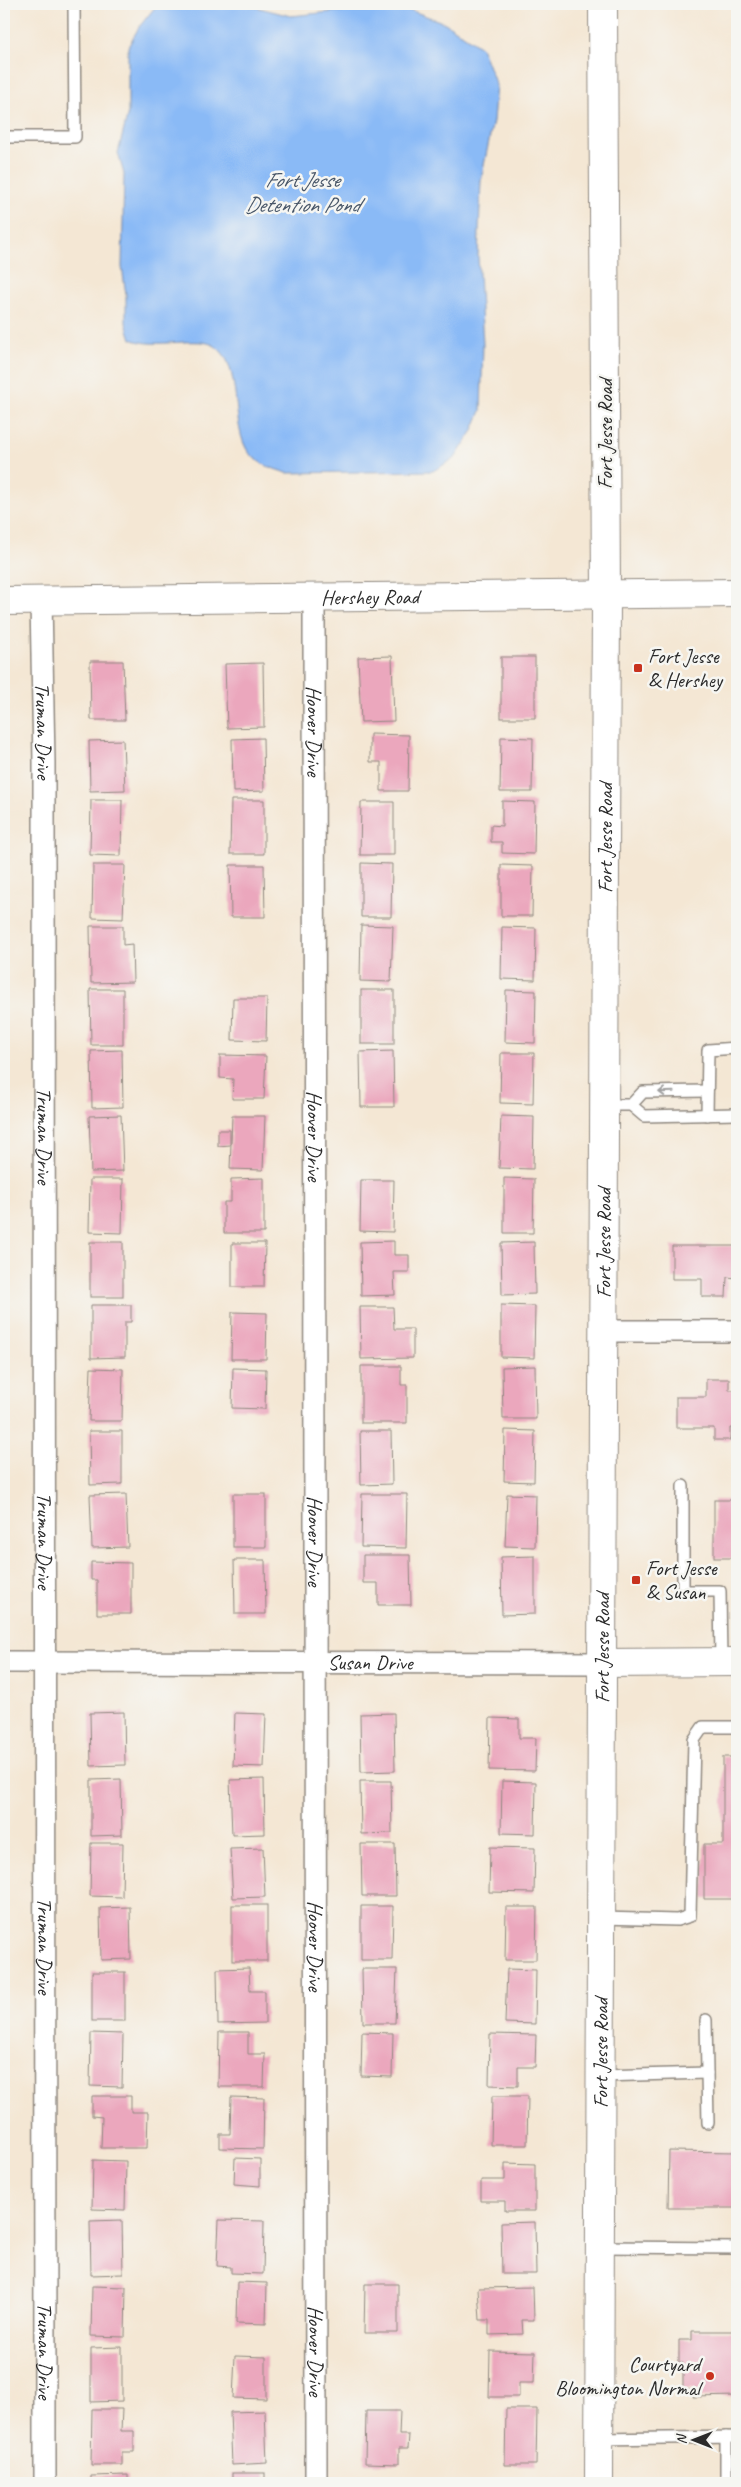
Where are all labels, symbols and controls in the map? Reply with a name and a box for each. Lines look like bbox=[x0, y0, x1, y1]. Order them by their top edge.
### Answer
water label: Fort Jesse Detention Pond bbox=[245, 166, 366, 219]
street label: Fort Jesse Road bbox=[592, 375, 618, 489]
street label: Hershey Road bbox=[321, 583, 423, 611]
place label: Fort Jesse & Hershey bbox=[648, 643, 724, 693]
marker: Fort Jesse & Hershey bbox=[632, 662, 644, 674]
street label: Truman Drive bbox=[30, 682, 57, 782]
street label: Hoover Drive bbox=[301, 686, 327, 778]
street label: Fort Jesse Road bbox=[592, 779, 618, 893]
one-way arrow bbox=[658, 1087, 674, 1097]
street label: Truman Drive bbox=[31, 1088, 57, 1187]
street label: Hoover Drive bbox=[302, 1091, 328, 1183]
street label: Fort Jesse Road bbox=[590, 1184, 617, 1298]
street label: Truman Drive bbox=[31, 1493, 57, 1592]
street label: Hoover Drive bbox=[302, 1496, 328, 1588]
place label: Fort Jesse & Susan bbox=[646, 1555, 718, 1605]
marker: Fort Jesse & Susan bbox=[630, 1574, 642, 1586]
street label: Fort Jesse Road bbox=[589, 1589, 615, 1703]
street label: Susan Drive bbox=[327, 1650, 415, 1676]
street label: Truman Drive bbox=[32, 1898, 58, 1997]
street label: Hoover Drive bbox=[302, 1901, 328, 1993]
street label: Fort Jesse Road bbox=[587, 1994, 614, 2108]
street label: Truman Drive bbox=[32, 2303, 58, 2402]
street label: Hoover Drive bbox=[303, 2306, 329, 2398]
place label: Courtyard Bloomington Normal bbox=[555, 2351, 704, 2401]
marker: Courtyard Bloomington Normal bbox=[704, 2370, 716, 2382]
north arrow bbox=[668, 2414, 718, 2464]
text: N bbox=[673, 2433, 690, 2444]

